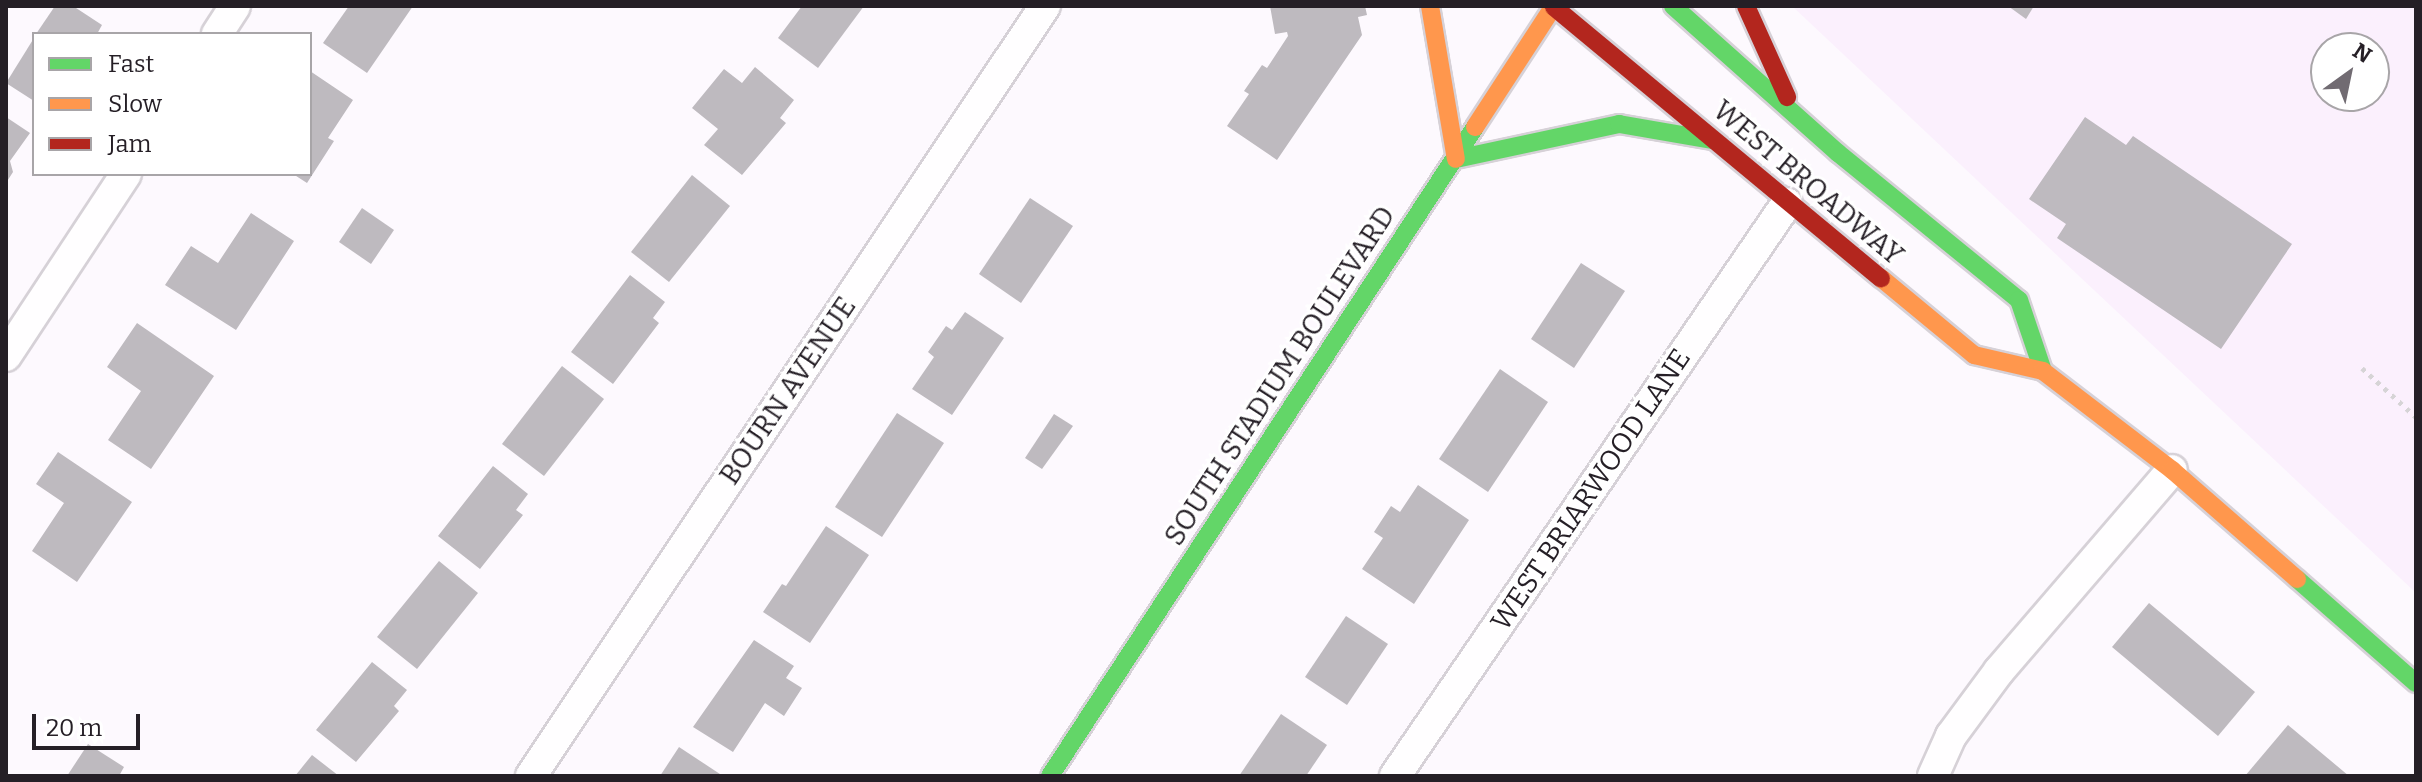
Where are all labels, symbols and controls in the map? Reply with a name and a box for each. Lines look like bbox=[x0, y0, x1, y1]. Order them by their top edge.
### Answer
legend bbox=[32, 32, 312, 176]
north arrow bbox=[2310, 32, 2390, 112]
text: N bbox=[2348, 37, 2377, 69]
text: Fast bbox=[108, 50, 154, 78]
text: Slow bbox=[108, 90, 162, 118]
street label: WEST BROADWAY bbox=[1706, 94, 1910, 272]
text: Jam bbox=[108, 130, 151, 158]
street label: SOUTH STADIUM BOULEVARD bbox=[1158, 200, 1402, 552]
street label: BOURN AVENUE bbox=[713, 291, 863, 491]
street label: WEST BRIARWOOD LANE bbox=[1484, 343, 1698, 637]
scale bar bbox=[36, 698, 144, 748]
text: 20 m bbox=[46, 714, 102, 742]

